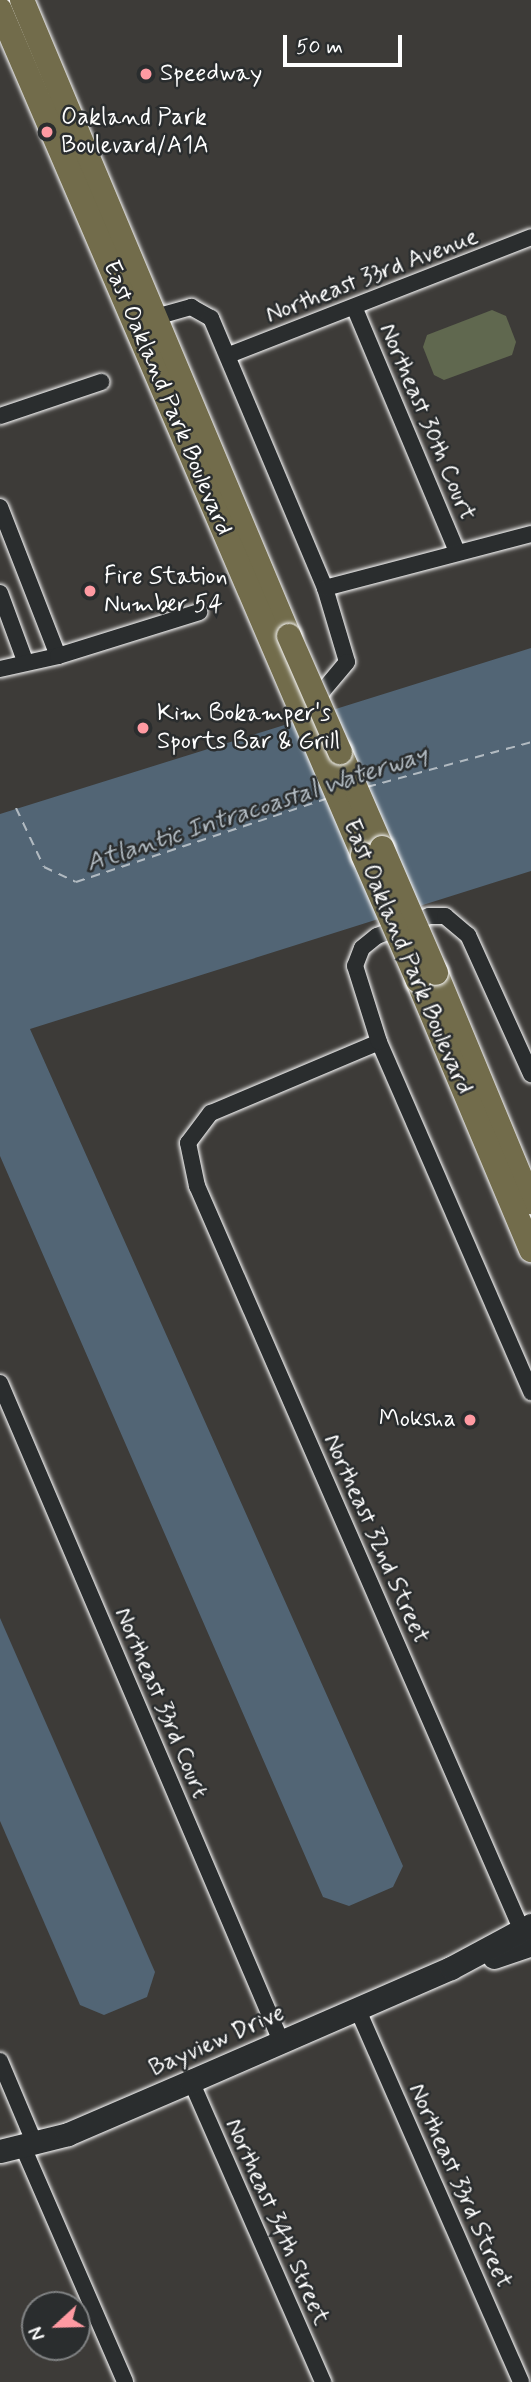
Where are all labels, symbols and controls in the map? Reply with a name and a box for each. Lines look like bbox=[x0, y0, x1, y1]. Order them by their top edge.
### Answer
scale bar bbox=[286, 21, 405, 65]
text: 50 m bbox=[296, 33, 343, 61]
place label: Speedway bbox=[160, 60, 262, 88]
marker: Speedway bbox=[138, 66, 154, 82]
place label: Oakland Park Boulevard/A1A bbox=[61, 104, 209, 160]
marker: Oakland Park Boulevard/A1A bbox=[39, 124, 55, 140]
street label: Northeast 33rd Avenue bbox=[261, 222, 483, 330]
street label: East Oakland Park Boulevard bbox=[96, 257, 238, 539]
street label: Northeast 30th Court bbox=[372, 319, 482, 525]
place label: Fire Station Number 54 bbox=[104, 563, 223, 619]
marker: Fire Station Number 54 bbox=[82, 583, 98, 599]
place label: Kim Bokamper's Sports Bar & Grill bbox=[157, 700, 339, 756]
marker: Kim Bokamper's Sports Bar & Grill bbox=[135, 720, 151, 736]
water label: Atlantic Intracoastal Waterway bbox=[81, 740, 433, 880]
street label: East Oakland Park Boulevard bbox=[336, 816, 478, 1098]
place label: Moksha bbox=[379, 1406, 456, 1434]
marker: Moksha bbox=[462, 1412, 478, 1428]
street label: Northeast 32nd Street bbox=[317, 1430, 435, 1648]
street label: Northeast 33rd Court bbox=[107, 1601, 215, 1805]
street label: Bayview Drive bbox=[146, 1999, 288, 2083]
street label: Northeast 33rd Street bbox=[402, 2080, 518, 2292]
street label: Northeast 34th Street bbox=[218, 2114, 336, 2330]
north arrow bbox=[21, 2291, 91, 2361]
text: N bbox=[24, 2323, 52, 2344]

